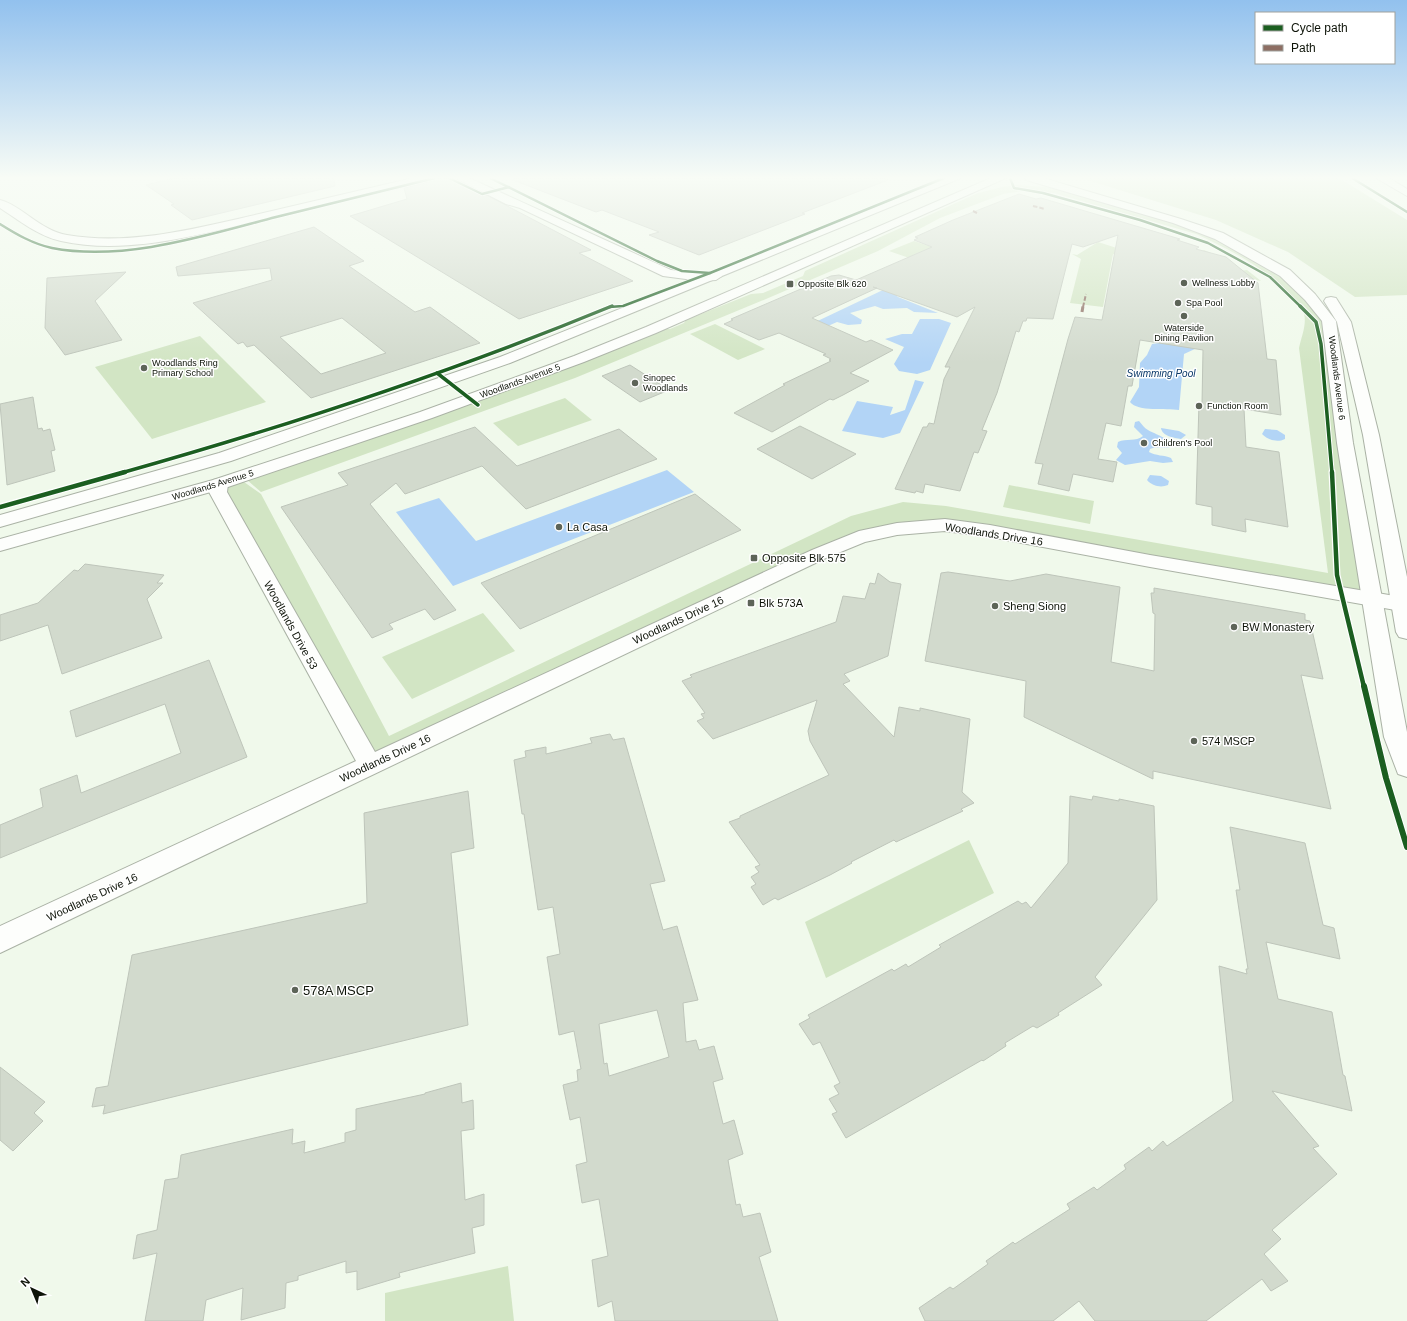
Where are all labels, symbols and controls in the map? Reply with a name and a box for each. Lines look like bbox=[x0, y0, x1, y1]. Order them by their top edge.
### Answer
legend bbox=[1255, 12, 1395, 64]
text: Cycle path bbox=[1291, 21, 1348, 35]
text: Path bbox=[1291, 41, 1316, 55]
marker: Wellness Lobby bbox=[1179, 278, 1189, 288]
place label: Wellness Lobby bbox=[1192, 278, 1256, 288]
marker: Opposite Blk 620 bbox=[785, 279, 795, 289]
place label: Opposite Blk 620 bbox=[798, 279, 867, 289]
marker: Spa Pool bbox=[1173, 298, 1183, 308]
place label: Spa Pool bbox=[1186, 298, 1223, 308]
marker: Waterside Dining Pavilion bbox=[1179, 311, 1189, 321]
place label: Waterside Dining Pavilion bbox=[1154, 323, 1214, 343]
street label: Woodlands Avenue 6 bbox=[1327, 335, 1347, 421]
place label: Woodlands Ring Primary School bbox=[152, 358, 218, 378]
street label: Woodlands Avenue 5 bbox=[478, 362, 562, 400]
marker: Woodlands Ring Primary School bbox=[139, 363, 149, 373]
water label: Swimming Pool bbox=[1127, 368, 1196, 379]
place label: Sinopec Woodlands bbox=[643, 373, 688, 393]
marker: Sinopec Woodlands bbox=[630, 378, 640, 388]
marker: Function Room bbox=[1194, 401, 1204, 411]
place label: Function Room bbox=[1207, 401, 1268, 411]
marker: Children's Pool bbox=[1139, 438, 1149, 448]
place label: Children's Pool bbox=[1152, 438, 1212, 448]
street label: Woodlands Avenue 5 bbox=[171, 468, 255, 502]
street label: Woodlands Drive 16 bbox=[944, 520, 1044, 548]
place label: La Casa bbox=[567, 521, 609, 533]
marker: La Casa bbox=[554, 522, 564, 532]
place label: Opposite Blk 575 bbox=[762, 552, 846, 564]
marker: Opposite Blk 575 bbox=[749, 553, 759, 563]
street label: Woodlands Drive 53 bbox=[262, 579, 320, 671]
street label: Woodlands Drive 16 bbox=[631, 594, 725, 646]
place label: Blk 573A bbox=[759, 597, 804, 609]
marker: Blk 573A bbox=[746, 598, 756, 608]
place label: Sheng Siong bbox=[1003, 600, 1066, 612]
marker: Sheng Siong bbox=[990, 601, 1000, 611]
place label: BW Monastery bbox=[1242, 621, 1315, 633]
marker: BW Monastery bbox=[1229, 622, 1239, 632]
street label: Woodlands Drive 16 bbox=[338, 732, 432, 784]
place label: 574 MSCP bbox=[1202, 735, 1255, 747]
marker: 574 MSCP bbox=[1189, 736, 1199, 746]
street label: Woodlands Drive 16 bbox=[45, 871, 139, 923]
place label: 578A MSCP bbox=[303, 983, 374, 998]
marker: 578A MSCP bbox=[290, 985, 300, 995]
north arrow bbox=[12, 1269, 52, 1309]
text: N bbox=[18, 1275, 32, 1289]

